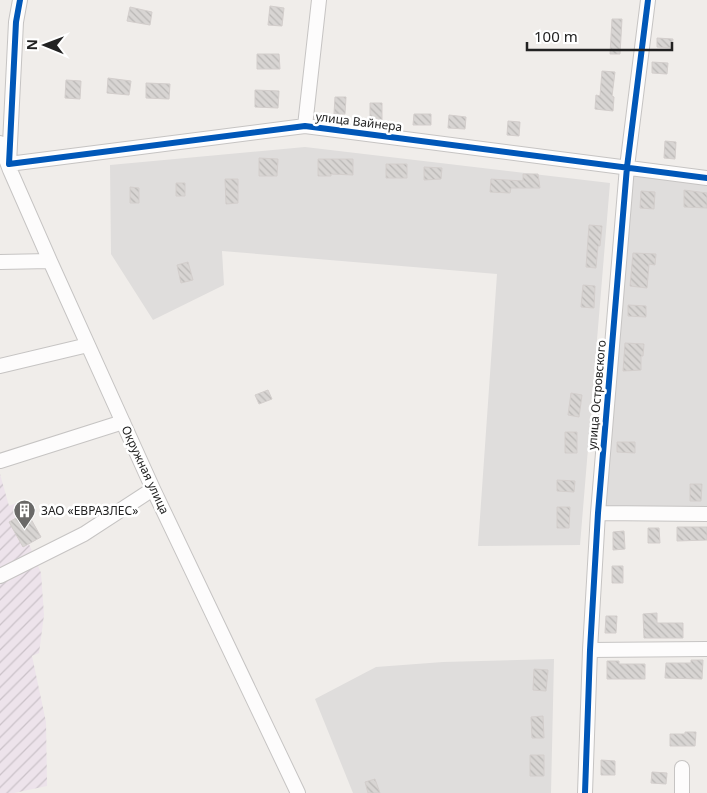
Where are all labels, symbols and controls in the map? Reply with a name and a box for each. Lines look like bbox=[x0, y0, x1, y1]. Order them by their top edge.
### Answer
north arrow bbox=[20, 20, 70, 70]
scale bar bbox=[527, 20, 672, 52]
text: 100 m bbox=[534, 26, 578, 46]
text: N bbox=[22, 39, 41, 51]
street label: улица Вайнера bbox=[315, 108, 403, 135]
street label: улица Островского bbox=[583, 339, 610, 451]
street label: Окружная улица bbox=[118, 423, 173, 517]
building icon: ЗАО «ЕВРАЗЛЕС» bbox=[13, 499, 37, 530]
place label: ЗАО «ЕВРАЗЛЕС» bbox=[41, 502, 138, 519]

